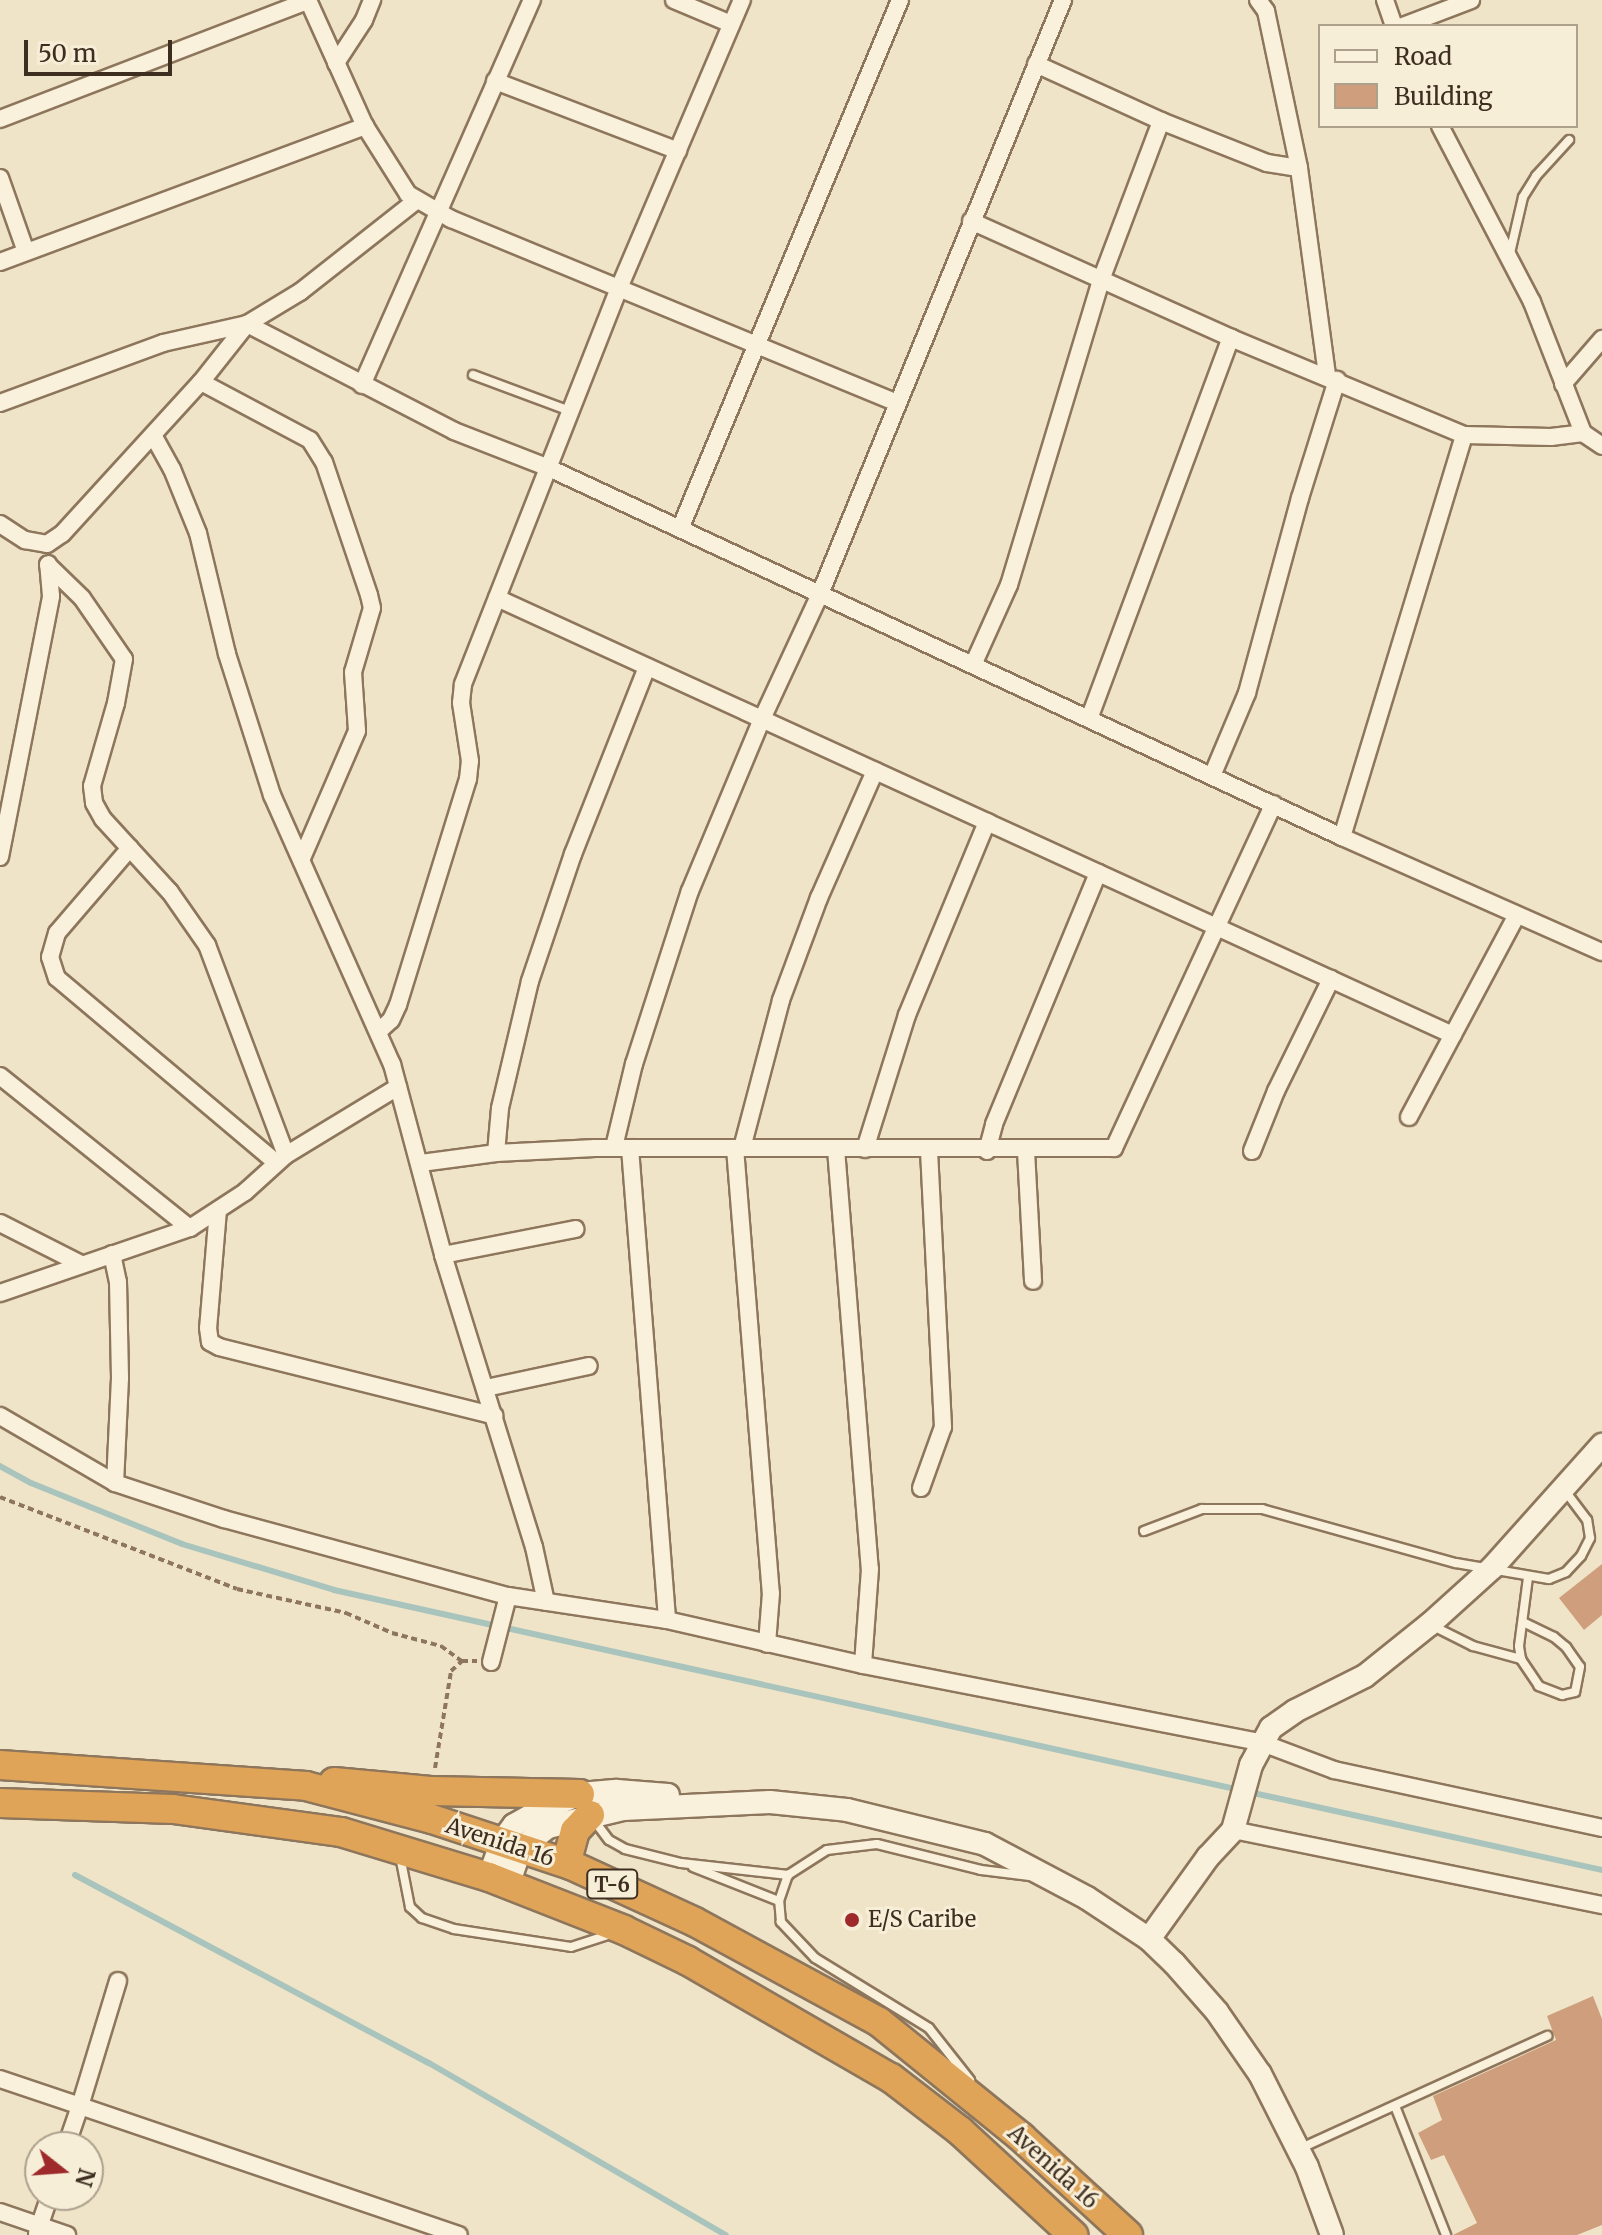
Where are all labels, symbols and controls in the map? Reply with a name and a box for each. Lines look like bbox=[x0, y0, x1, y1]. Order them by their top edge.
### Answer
scale bar bbox=[28, 24, 176, 74]
legend bbox=[1318, 24, 1578, 128]
text: 50 m bbox=[38, 38, 97, 69]
text: Road bbox=[1394, 41, 1452, 72]
text: Building bbox=[1394, 81, 1493, 112]
street label: Avenida 16 bbox=[443, 1812, 557, 1872]
road number: T-6 bbox=[586, 1868, 638, 1900]
place label: E/S Caribe bbox=[868, 1907, 976, 1933]
marker: E/S Caribe bbox=[843, 1911, 861, 1929]
street label: Avenida 16 bbox=[1002, 2120, 1104, 2214]
north arrow bbox=[24, 2131, 104, 2211]
text: N bbox=[69, 2165, 101, 2190]

